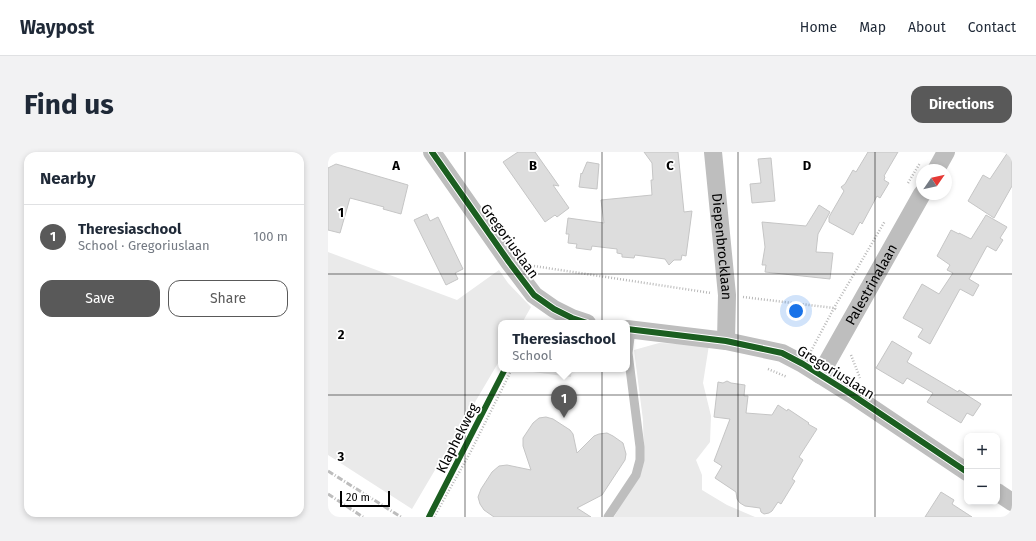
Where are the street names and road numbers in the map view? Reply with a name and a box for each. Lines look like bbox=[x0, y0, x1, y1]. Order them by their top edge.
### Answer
street label: Diepenbrocklaan bbox=[708, 192, 735, 300]
street label: Gregoriuslaan bbox=[477, 201, 542, 282]
street label: Palestrinalaan bbox=[842, 241, 901, 328]
street label: Gregoriuslaan bbox=[794, 342, 878, 403]
street label: Klaphekweg bbox=[433, 400, 483, 476]

